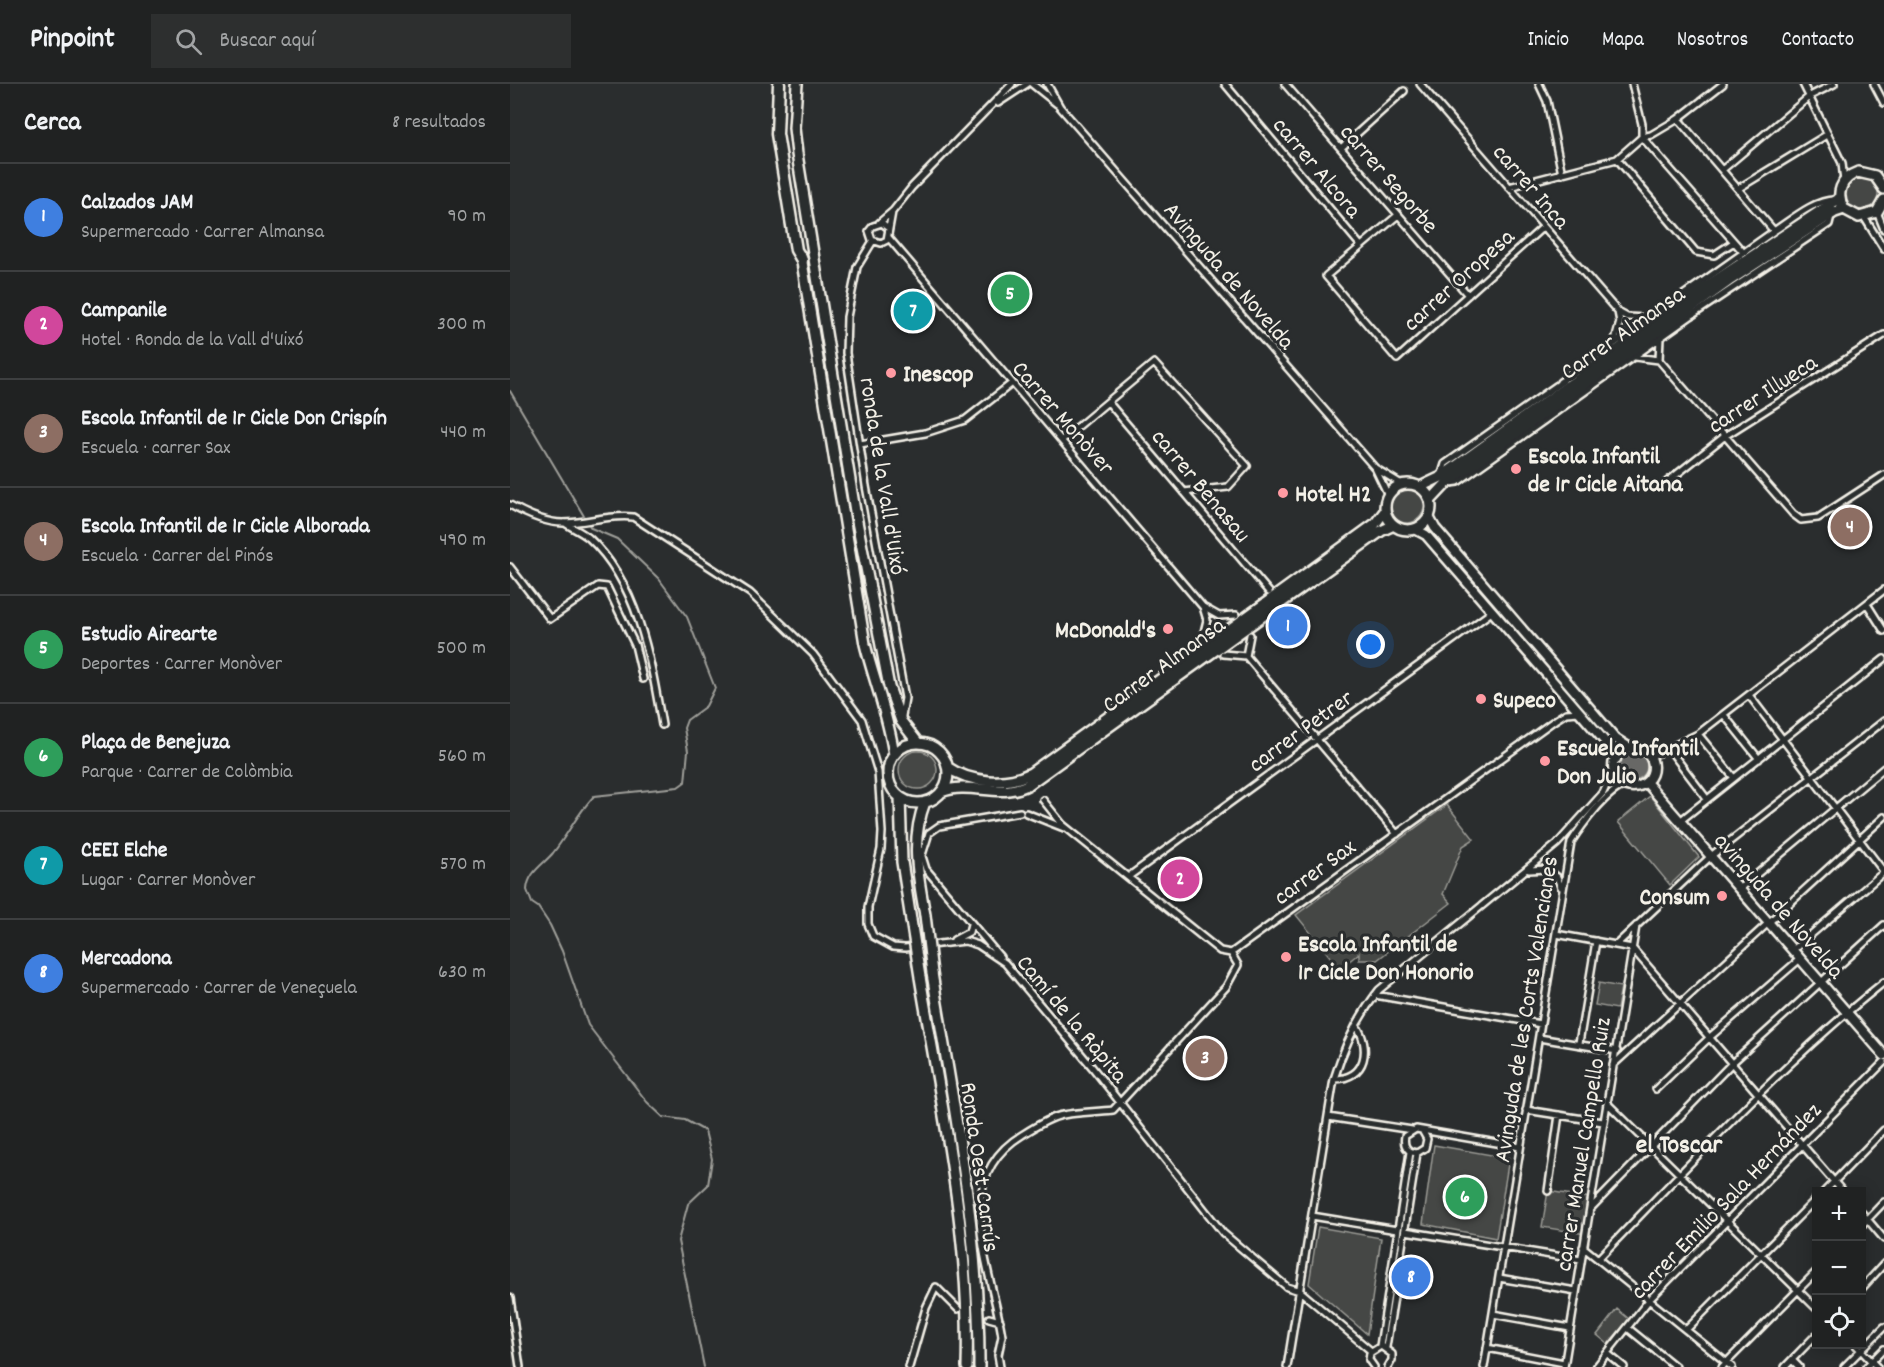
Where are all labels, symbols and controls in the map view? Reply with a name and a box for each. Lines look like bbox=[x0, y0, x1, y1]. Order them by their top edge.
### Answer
search box bbox=[151, 14, 571, 68]
text: Pinpoint bbox=[30, 21, 115, 61]
icon: search bbox=[172, 25, 205, 58]
text: Buscar aquí bbox=[220, 26, 315, 57]
text: Inicio bbox=[1527, 26, 1569, 56]
text: Mapa bbox=[1602, 26, 1644, 56]
text: Nosotros bbox=[1677, 26, 1748, 56]
text: Contacto bbox=[1781, 26, 1854, 56]
text: Cerca bbox=[24, 105, 81, 142]
text: 8 resultados bbox=[392, 109, 486, 137]
street label: carrer Alcora bbox=[1263, 111, 1369, 228]
street label: carrer Segorbe bbox=[1330, 118, 1445, 242]
street label: carrer Inca bbox=[1483, 138, 1577, 239]
text: Calzados JAM bbox=[81, 188, 193, 219]
street label: Avinguda de Novelda bbox=[1154, 196, 1302, 359]
text: 1 bbox=[41, 203, 46, 231]
text: 90 m bbox=[448, 203, 486, 231]
text: Supermercado · Carrer Almansa bbox=[81, 219, 324, 247]
street label: carrer Oropesa bbox=[1397, 221, 1524, 341]
pin: 5 bbox=[990, 272, 1030, 316]
street label: Carrer Almansa bbox=[1555, 279, 1693, 390]
pin: 7 bbox=[894, 288, 932, 334]
text: Campanile bbox=[81, 296, 167, 327]
text: 2 bbox=[39, 311, 48, 339]
text: 300 m bbox=[437, 311, 486, 339]
text: Hotel · Ronda de la Vall d'Uixó bbox=[81, 327, 304, 355]
street label: carrer Illueca bbox=[1702, 347, 1826, 444]
street label: Carrer Monòver bbox=[1002, 354, 1121, 484]
place label: Inescop bbox=[903, 359, 974, 393]
marker: Inescop bbox=[884, 366, 898, 380]
street label: ronda de la Vall d'Uixó bbox=[849, 375, 913, 578]
text: Escola Infantil de 1r Cicle Don Crispín bbox=[81, 404, 387, 435]
text: 3 bbox=[39, 419, 48, 447]
text: 440 m bbox=[440, 419, 486, 447]
street label: carrer Benasau bbox=[1142, 423, 1258, 551]
text: Escuela · carrer Sax bbox=[81, 435, 231, 463]
place label: Escola Infantil de 1r Cicle Aitana bbox=[1528, 441, 1683, 503]
marker: Escola Infantil de 1r Cicle Aitana bbox=[1509, 462, 1523, 476]
place label: Hotel H2 bbox=[1295, 479, 1371, 513]
marker: Hotel H2 bbox=[1276, 486, 1290, 500]
pin: 4 bbox=[1830, 504, 1870, 550]
text: Escola Infantil de 1r Cicle Alborada bbox=[81, 512, 370, 543]
text: 4 bbox=[39, 527, 48, 555]
text: 490 m bbox=[439, 527, 486, 555]
text: Escuela · Carrer del Pinós bbox=[81, 543, 274, 571]
pin: 1 bbox=[1268, 604, 1308, 648]
street label: Carrer Almansa bbox=[1096, 610, 1234, 723]
place label: McDonald's bbox=[1055, 615, 1156, 649]
text: Estudio Airearte bbox=[81, 620, 217, 651]
marker: McDonald's bbox=[1161, 622, 1175, 636]
your location bbox=[1356, 630, 1385, 659]
text: 5 bbox=[39, 635, 48, 663]
text: 500 m bbox=[437, 635, 486, 663]
text: Deportes · Carrer Monòver bbox=[81, 651, 282, 679]
street label: carrer Petrer bbox=[1242, 683, 1361, 782]
place label: Supeco bbox=[1493, 685, 1556, 719]
marker: Supeco bbox=[1474, 692, 1488, 706]
text: Plaça de Benejuza bbox=[81, 728, 230, 759]
place label: Escuela Infantil Don Julio bbox=[1557, 733, 1700, 795]
text: 6 bbox=[39, 743, 48, 771]
text: 560 m bbox=[438, 743, 486, 771]
marker: Escuela Infantil Don Julio bbox=[1538, 754, 1552, 768]
text: Parque · Carrer de Colòmbia bbox=[81, 759, 292, 787]
street label: avinguda de Novelda bbox=[1704, 826, 1851, 988]
street label: carrer Sax bbox=[1268, 832, 1364, 915]
text: CEEI Elche bbox=[81, 836, 168, 867]
text: 7 bbox=[40, 851, 47, 879]
text: 570 m bbox=[440, 851, 486, 879]
street label: Avinguda de les Corts Valencianes bbox=[1487, 854, 1569, 1165]
pin: 2 bbox=[1160, 856, 1200, 902]
text: Lugar · Carrer Monòver bbox=[81, 867, 255, 895]
place label: Consum bbox=[1639, 882, 1710, 916]
marker: Consum bbox=[1715, 889, 1729, 903]
place label: Escola Infantil de 1r Cicle Don Honorio bbox=[1298, 929, 1474, 991]
text: Mercadona bbox=[81, 944, 172, 975]
street label: Camí de la Ràpita bbox=[1007, 948, 1135, 1092]
marker: Escola Infantil de 1r Cicle Don Honorio bbox=[1279, 950, 1293, 964]
text: 8 bbox=[39, 959, 48, 987]
text: 630 m bbox=[438, 959, 486, 987]
text: Supermercado · Carrer de Veneçuela bbox=[81, 975, 357, 1003]
street label: carrer Manuel Campello Ruiz bbox=[1548, 1015, 1622, 1274]
pin: 3 bbox=[1186, 1036, 1224, 1080]
street label: Ronda Oest Carrús bbox=[949, 1080, 1007, 1255]
street label: carrer Emilio Sala Hernández bbox=[1624, 1096, 1831, 1308]
district label: el Toscar bbox=[1636, 1128, 1723, 1165]
pin: 6 bbox=[1446, 1174, 1484, 1220]
map controls bbox=[1812, 1187, 1866, 1349]
button: + bbox=[1812, 1187, 1866, 1241]
button: − bbox=[1812, 1241, 1866, 1295]
pin: 8 bbox=[1392, 1254, 1430, 1300]
button: locate bbox=[1812, 1295, 1866, 1349]

